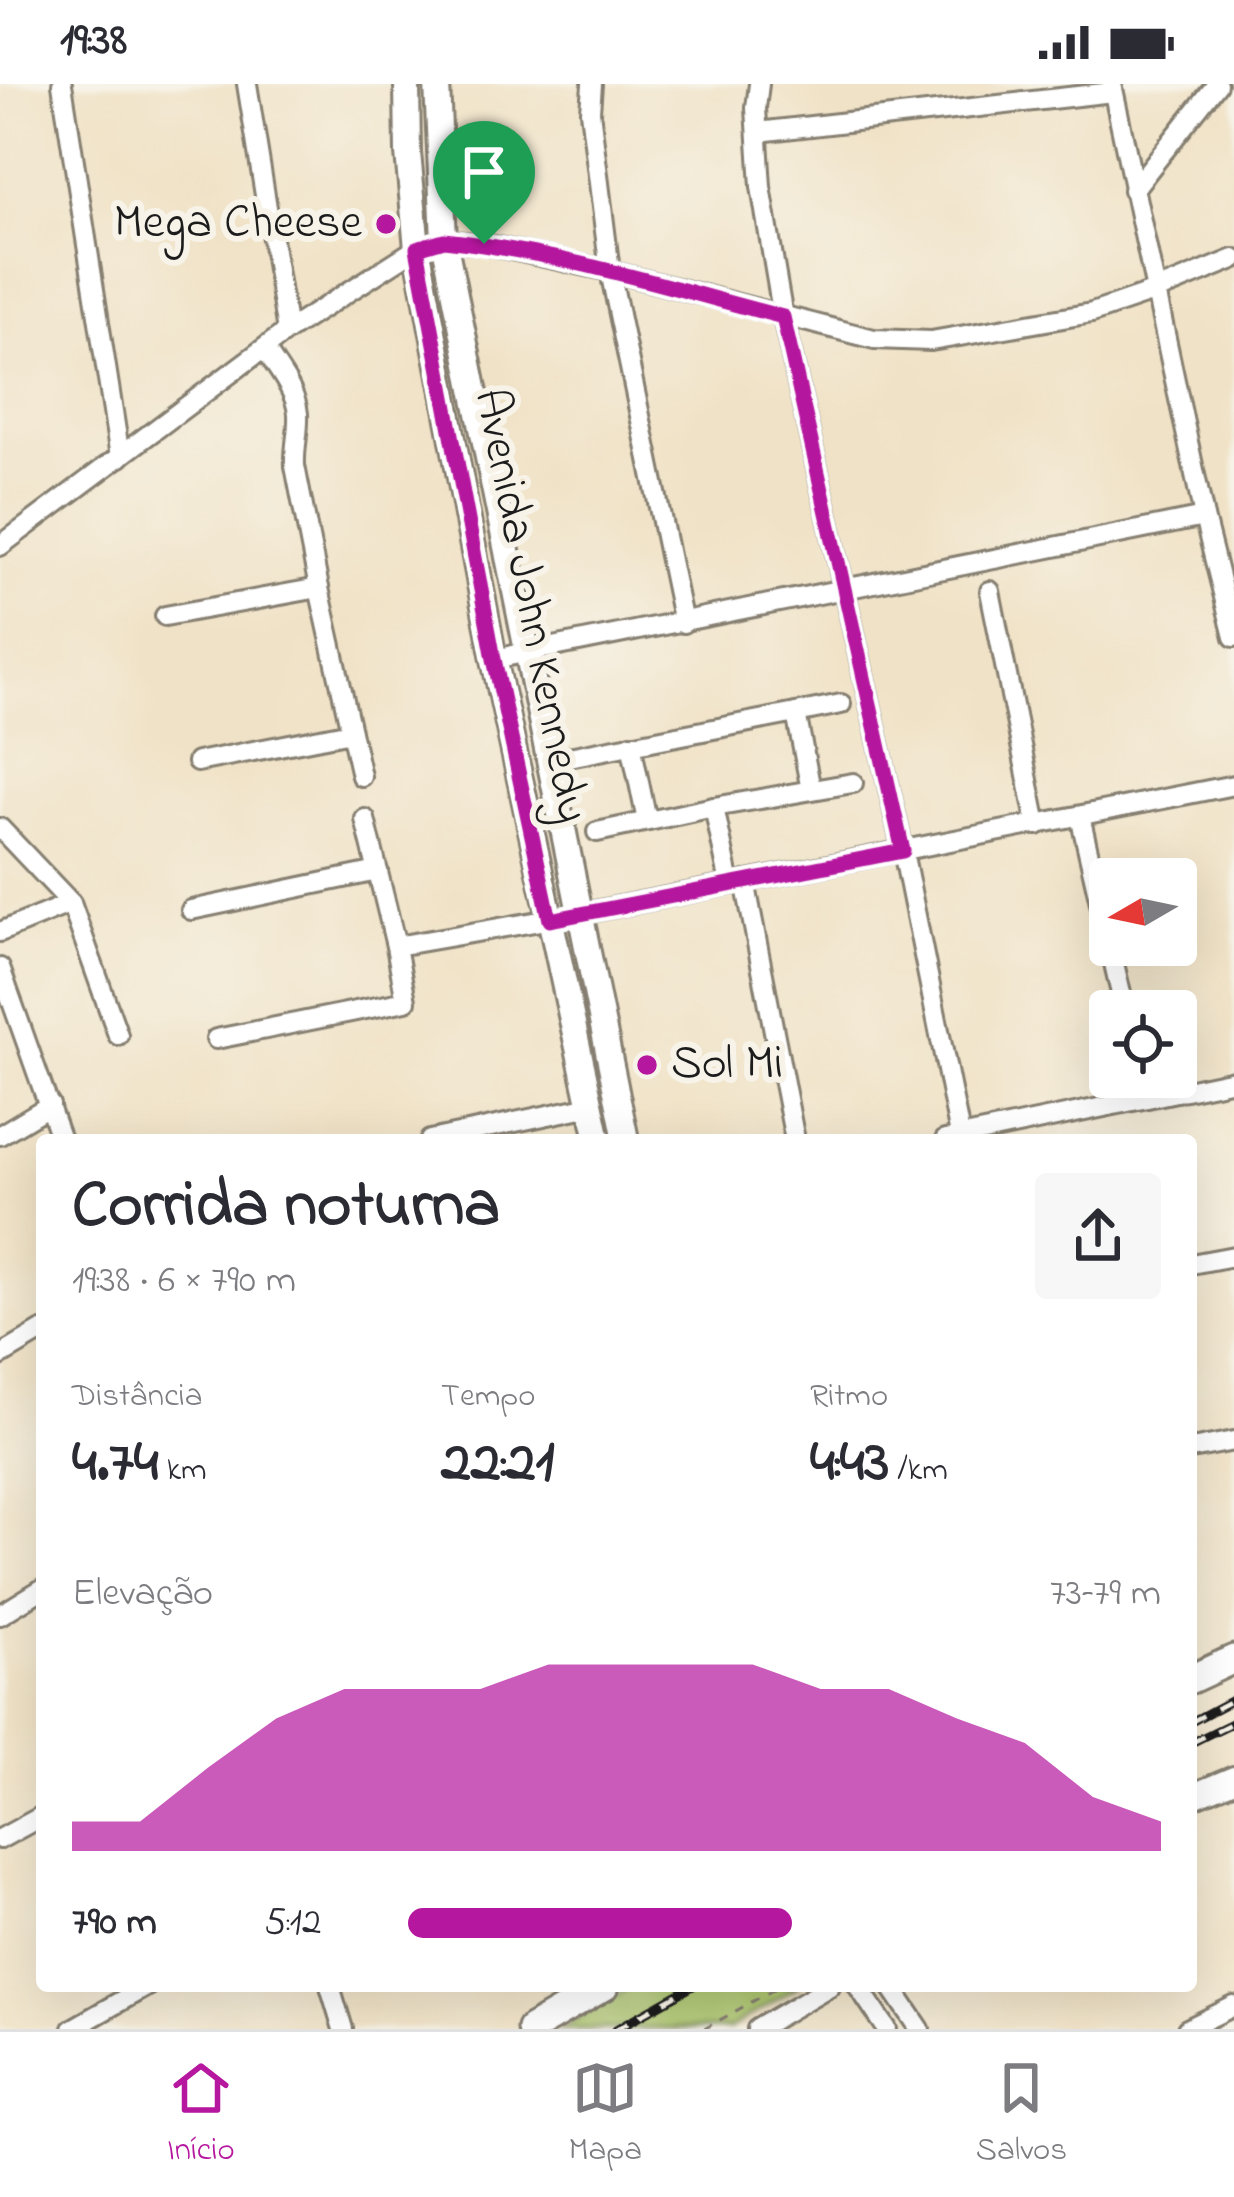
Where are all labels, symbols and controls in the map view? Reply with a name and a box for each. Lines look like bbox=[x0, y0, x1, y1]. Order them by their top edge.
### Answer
text: 19:38 bbox=[60, 9, 127, 75]
pin bbox=[433, 121, 535, 244]
icon: arrive bbox=[451, 139, 517, 205]
place label: Mega Cheese bbox=[114, 189, 362, 260]
marker: Mega Cheese bbox=[373, 211, 399, 237]
street label: Avenida John Kennedy bbox=[454, 383, 606, 829]
north arrow bbox=[1089, 858, 1197, 966]
map controls bbox=[1089, 858, 1197, 1098]
button: locate bbox=[1089, 990, 1197, 1098]
place label: Sol Mi bbox=[671, 1030, 783, 1100]
marker: Sol Mi bbox=[634, 1052, 660, 1078]
text: Corrida noturna bbox=[72, 1160, 500, 1256]
button: share bbox=[1035, 1173, 1161, 1299]
text: 19:38 · 6 × 790 m bbox=[72, 1253, 296, 1310]
text: Distância bbox=[72, 1373, 203, 1421]
text: Tempo bbox=[441, 1373, 535, 1421]
text: Ritmo bbox=[810, 1373, 888, 1421]
text: 4.74 bbox=[72, 1421, 158, 1508]
text: 22:21 bbox=[441, 1421, 555, 1508]
text: 4:43 bbox=[810, 1421, 889, 1508]
text: km bbox=[158, 1447, 207, 1495]
text: /km bbox=[889, 1447, 948, 1495]
text: Elevação bbox=[72, 1566, 213, 1623]
text: 73–79 m bbox=[1050, 1566, 1161, 1623]
text: 790 m bbox=[72, 1895, 157, 1952]
text: 5:12 bbox=[264, 1895, 321, 1952]
tab: Início bbox=[167, 2055, 235, 2175]
tab: Mapa bbox=[568, 2055, 642, 2175]
tab: Salvos bbox=[976, 2055, 1067, 2175]

